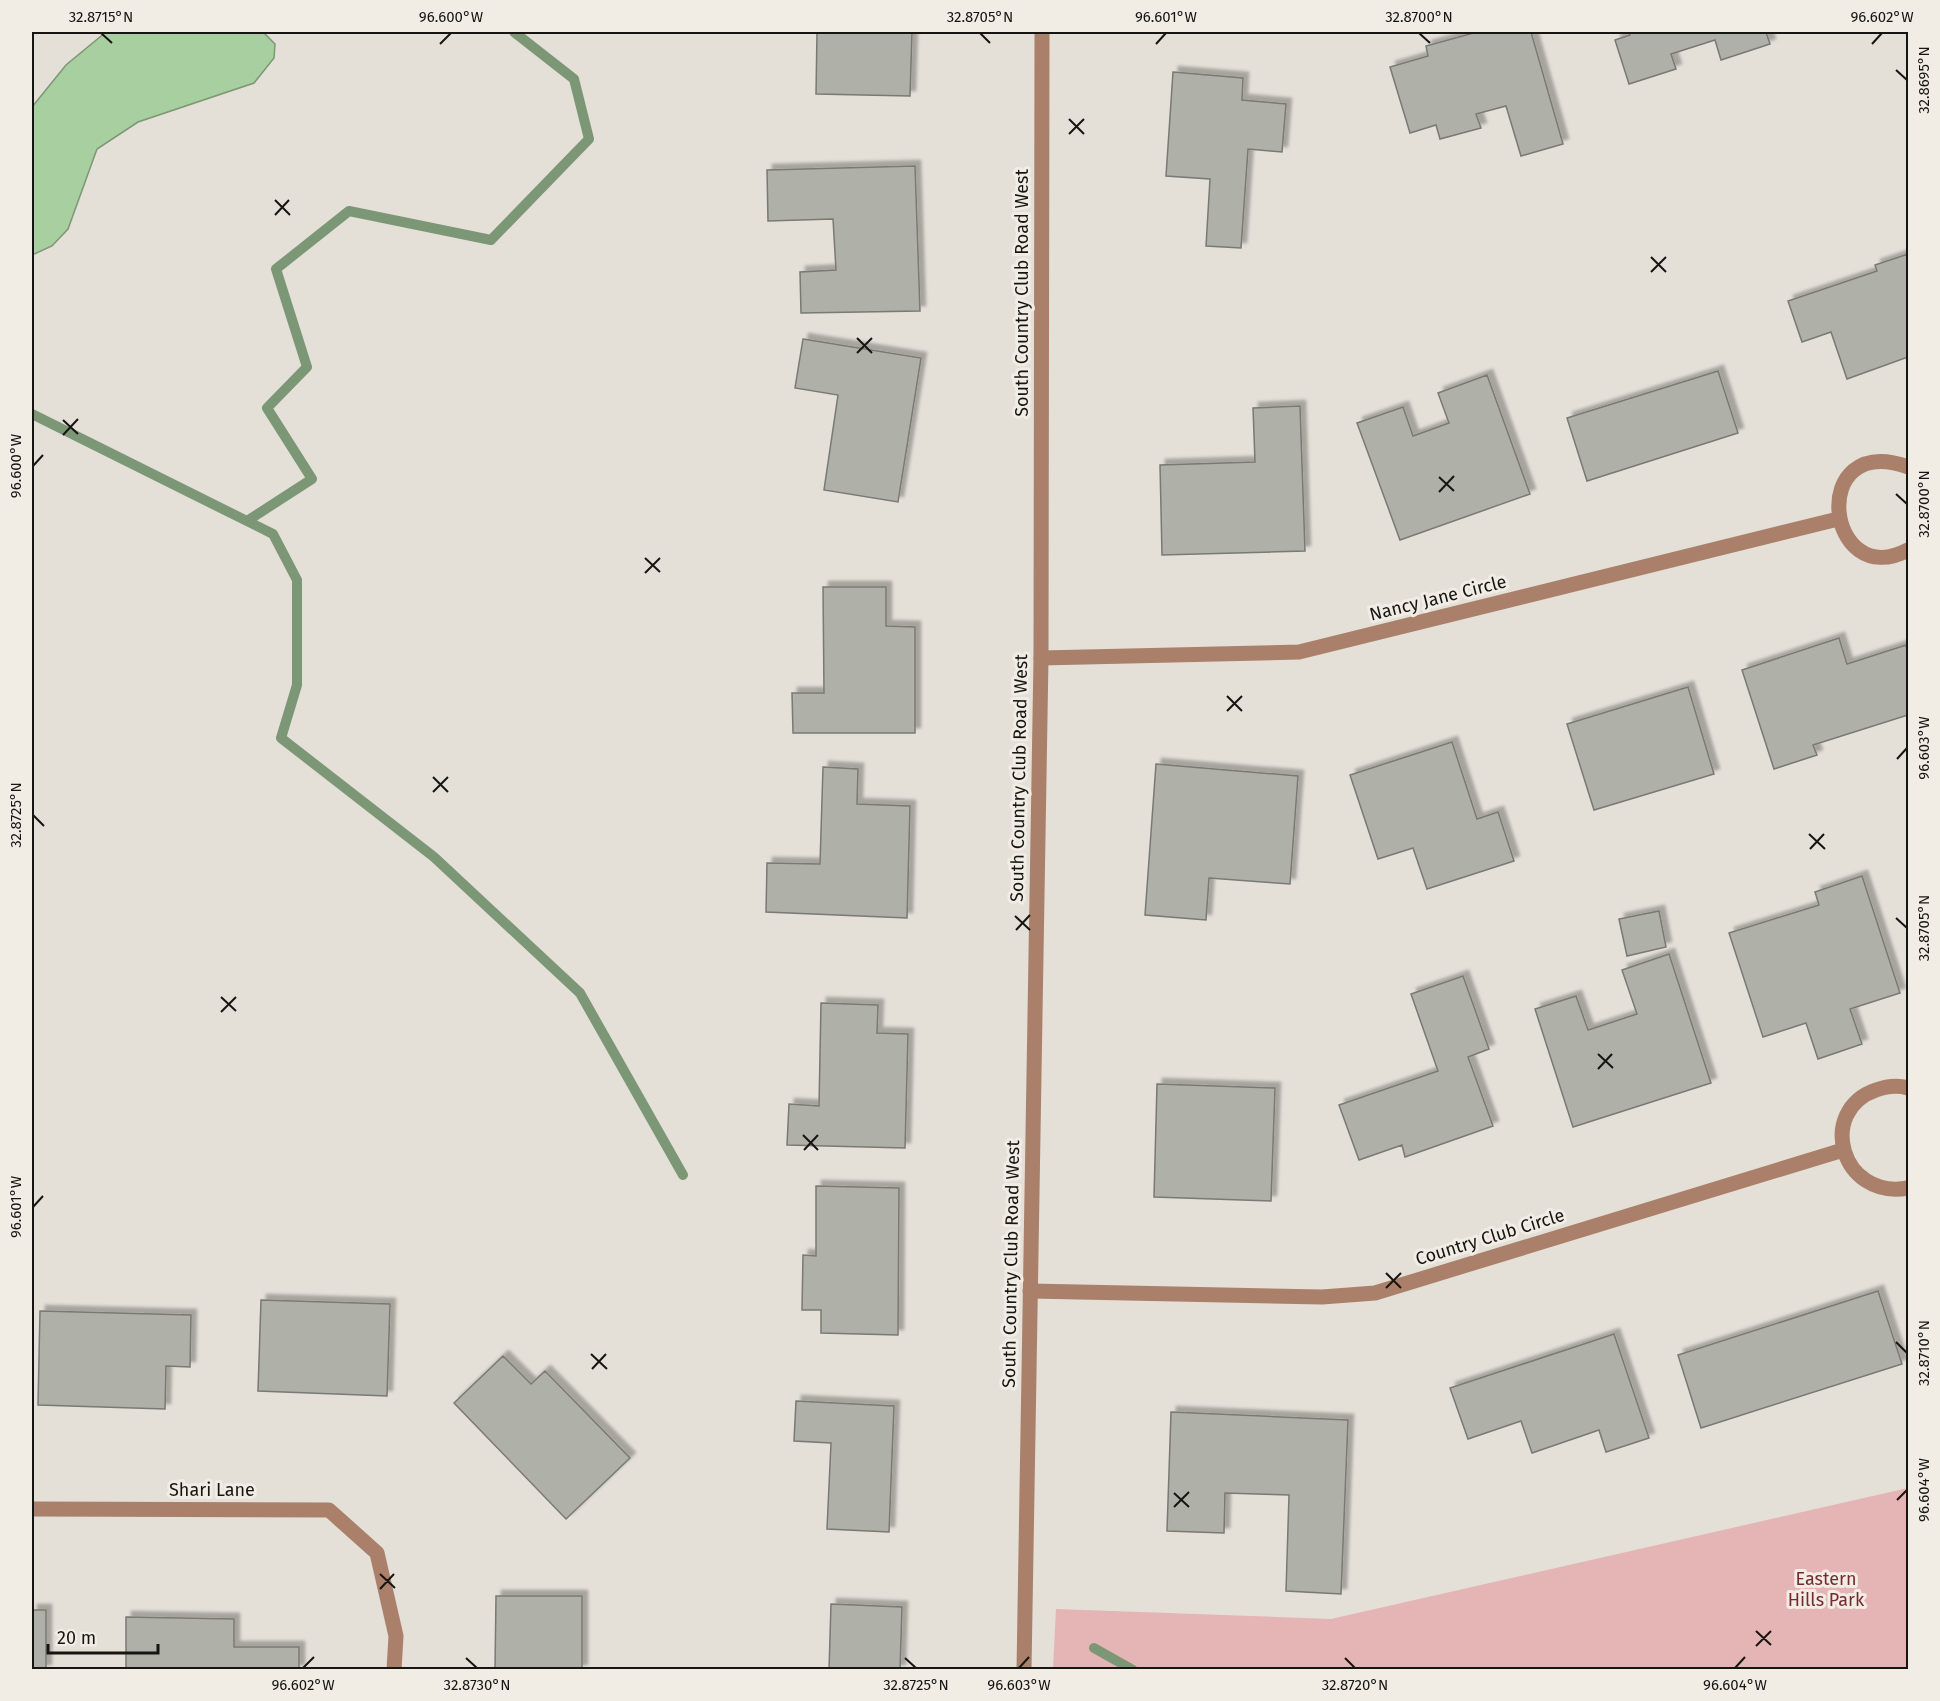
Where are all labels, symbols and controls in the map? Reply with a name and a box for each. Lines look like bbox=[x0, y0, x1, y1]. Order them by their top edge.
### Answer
text: 32.8715°N bbox=[69, 8, 133, 26]
text: 96.600°W bbox=[419, 8, 484, 26]
text: 32.8705°N bbox=[947, 8, 1013, 26]
text: 96.601°W bbox=[1135, 8, 1198, 26]
text: 32.8700°N bbox=[1385, 8, 1453, 26]
text: 96.602°W bbox=[1850, 8, 1914, 26]
text: 32.8695°N bbox=[1915, 46, 1933, 114]
street label: South Country Club Road West bbox=[1011, 169, 1033, 417]
text: 96.600°W bbox=[7, 433, 25, 498]
text: 32.8700°N bbox=[1915, 470, 1933, 538]
street label: Nancy Jane Circle bbox=[1367, 570, 1509, 626]
street label: South Country Club Road West bbox=[1006, 653, 1032, 902]
text: 96.603°W bbox=[1915, 716, 1933, 780]
text: 32.8725°N bbox=[7, 782, 25, 848]
text: 32.8705°N bbox=[1915, 895, 1933, 961]
street label: South Country Club Road West bbox=[998, 1139, 1024, 1388]
text: 96.601°W bbox=[7, 1175, 25, 1238]
street label: Country Club Circle bbox=[1413, 1204, 1567, 1270]
text: 32.8710°N bbox=[1915, 1320, 1933, 1386]
text: 96.604°W bbox=[1915, 1457, 1933, 1522]
street label: Shari Lane bbox=[169, 1479, 255, 1501]
park label: Eastern Hills Park bbox=[1788, 1568, 1865, 1611]
scale bar bbox=[48, 1617, 158, 1655]
text: 20 m bbox=[57, 1627, 96, 1649]
text: 96.602°W bbox=[271, 1676, 335, 1694]
text: 32.8730°N bbox=[444, 1676, 510, 1694]
text: 32.8725°N bbox=[883, 1676, 949, 1694]
text: 96.603°W bbox=[987, 1676, 1051, 1694]
text: 32.8720°N bbox=[1322, 1676, 1388, 1694]
text: 96.604°W bbox=[1703, 1676, 1768, 1694]

